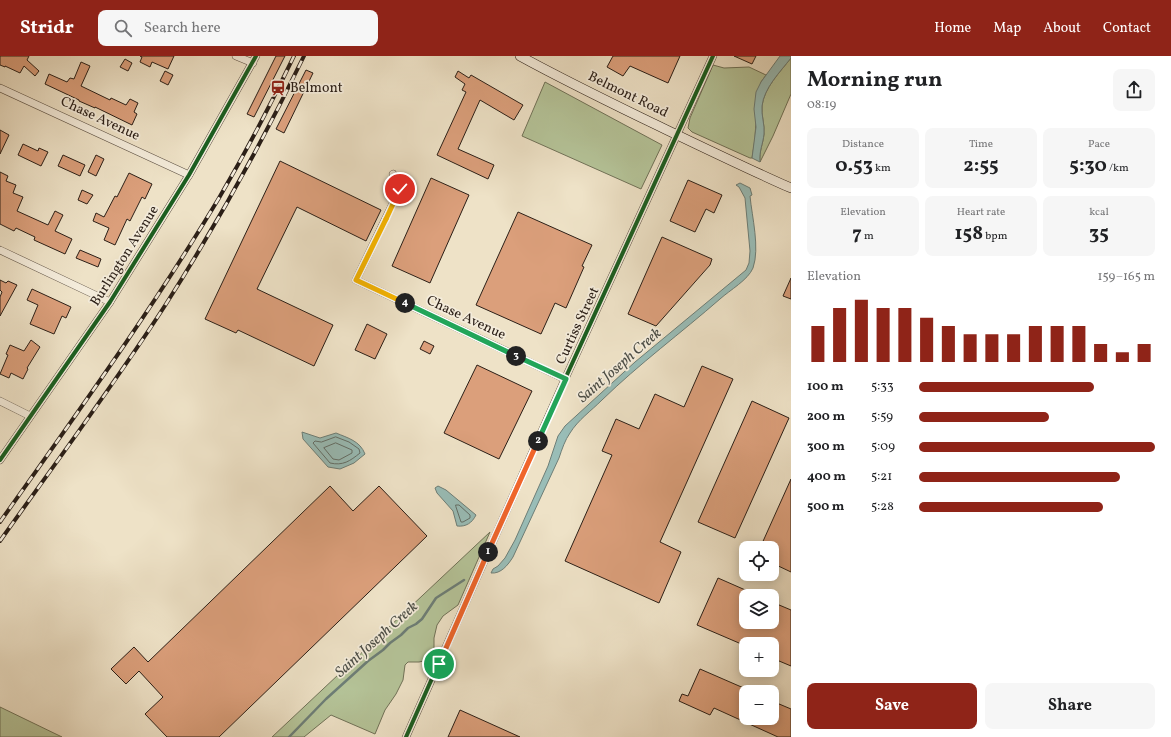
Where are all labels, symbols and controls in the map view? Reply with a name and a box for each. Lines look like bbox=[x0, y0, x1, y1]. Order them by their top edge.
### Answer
search box bbox=[98, 10, 378, 46]
text: Stridr bbox=[20, 15, 74, 41]
icon: search bbox=[112, 17, 134, 39]
text: Search here bbox=[144, 18, 221, 39]
text: Home bbox=[934, 19, 971, 38]
text: Map bbox=[993, 19, 1021, 38]
text: About bbox=[1043, 19, 1081, 38]
text: Contact bbox=[1103, 19, 1151, 38]
text: Morning run bbox=[807, 65, 942, 96]
street label: Belmont Road bbox=[585, 67, 671, 123]
button: share bbox=[1113, 69, 1155, 111]
station icon: Belmont bbox=[269, 79, 287, 97]
place label: Belmont bbox=[290, 79, 343, 98]
street label: Chase Avenue bbox=[57, 92, 143, 146]
text: 08:19 bbox=[807, 96, 836, 114]
text: Distance bbox=[842, 137, 884, 152]
text: Time bbox=[969, 137, 993, 152]
text: Pace bbox=[1088, 137, 1110, 152]
text: 0.53 bbox=[835, 152, 873, 180]
text: 2:55 bbox=[963, 152, 999, 180]
text: 5:30 bbox=[1069, 152, 1107, 180]
text: km bbox=[873, 161, 891, 176]
text: /km bbox=[1107, 161, 1129, 176]
pin bbox=[383, 172, 417, 206]
icon: check bbox=[389, 178, 411, 200]
street label: Burlington Avenue bbox=[86, 202, 164, 310]
text: Elevation bbox=[840, 205, 886, 220]
text: Heart rate bbox=[957, 205, 1005, 220]
text: kcal bbox=[1089, 205, 1109, 220]
text: 7 bbox=[852, 220, 862, 248]
text: 158 bbox=[955, 220, 983, 248]
text: 35 bbox=[1089, 220, 1109, 248]
text: m bbox=[862, 229, 874, 244]
text: bpm bbox=[983, 229, 1007, 244]
text: Elevation bbox=[807, 268, 861, 286]
text: 159–165 m bbox=[1097, 268, 1155, 286]
street label: Curtiss Street bbox=[552, 284, 604, 368]
street label: Chase Avenue bbox=[423, 291, 509, 345]
pin: 4 bbox=[395, 293, 415, 313]
text: 4 bbox=[402, 295, 408, 310]
water label: Saint Joseph Creek bbox=[573, 324, 667, 408]
pin: 3 bbox=[506, 346, 526, 366]
text: 3 bbox=[513, 348, 519, 363]
text: 100 m bbox=[807, 378, 844, 396]
text: 5:33 bbox=[871, 378, 894, 396]
text: 200 m bbox=[807, 408, 845, 426]
text: 5:59 bbox=[871, 408, 893, 426]
pin: 2 bbox=[528, 431, 548, 451]
text: 2 bbox=[535, 433, 541, 448]
text: 300 m bbox=[807, 438, 845, 456]
text: 5:09 bbox=[871, 438, 895, 456]
text: 400 m bbox=[807, 468, 846, 486]
text: 5:21 bbox=[871, 468, 892, 486]
text: 500 m bbox=[807, 498, 844, 516]
text: 5:28 bbox=[871, 498, 894, 516]
map controls bbox=[739, 541, 779, 725]
button: locate bbox=[739, 541, 779, 581]
pin: 1 bbox=[478, 542, 498, 562]
text: 1 bbox=[486, 544, 490, 559]
button: layers bbox=[739, 589, 779, 629]
water label: Saint Joseph Creek bbox=[331, 597, 423, 683]
button: + bbox=[739, 637, 779, 677]
pin bbox=[422, 647, 456, 681]
icon: arrive bbox=[428, 653, 450, 675]
button: Save bbox=[807, 683, 977, 729]
button: Share bbox=[985, 683, 1155, 729]
button: − bbox=[739, 685, 779, 725]

